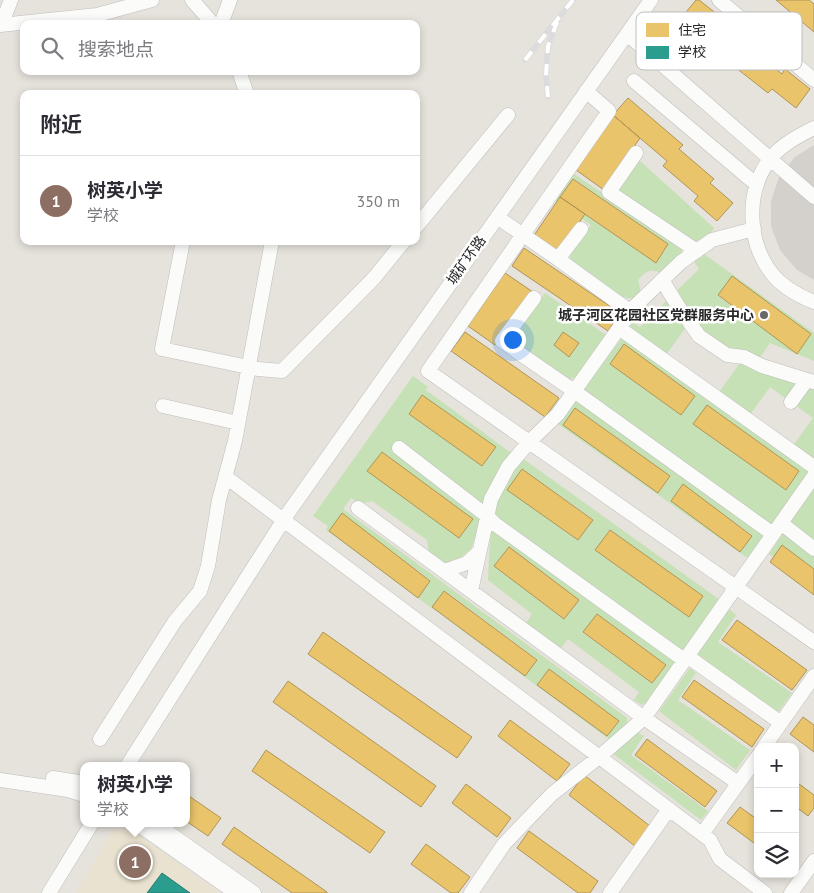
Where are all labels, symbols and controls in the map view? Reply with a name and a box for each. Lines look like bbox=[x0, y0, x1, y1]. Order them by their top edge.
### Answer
legend bbox=[636, 12, 802, 70]
search box bbox=[20, 20, 420, 75]
text: 住宅 bbox=[678, 21, 706, 39]
icon: search bbox=[38, 34, 66, 62]
text: 搜索地点 bbox=[78, 37, 154, 61]
text: 学校 bbox=[678, 43, 706, 61]
text: 附近 bbox=[40, 111, 82, 138]
text: 树英小学 bbox=[87, 178, 163, 202]
text: 1 bbox=[51, 191, 61, 211]
text: 350 m bbox=[357, 191, 400, 211]
text: 学校 bbox=[87, 205, 119, 225]
street label: 城矿环路 bbox=[443, 232, 489, 288]
place label: 城子河区花园社区党群服务中心 bbox=[558, 306, 754, 324]
marker: 城子河区花园社区党群服务中心 bbox=[758, 309, 770, 321]
your location bbox=[500, 327, 526, 353]
map controls bbox=[754, 743, 799, 878]
button: + bbox=[754, 743, 799, 788]
popup bbox=[80, 762, 190, 827]
text: 树英小学 bbox=[97, 772, 173, 796]
button: − bbox=[754, 788, 799, 833]
text: 学校 bbox=[97, 799, 129, 819]
button: layers bbox=[754, 833, 799, 878]
pin: 1 bbox=[119, 843, 151, 881]

